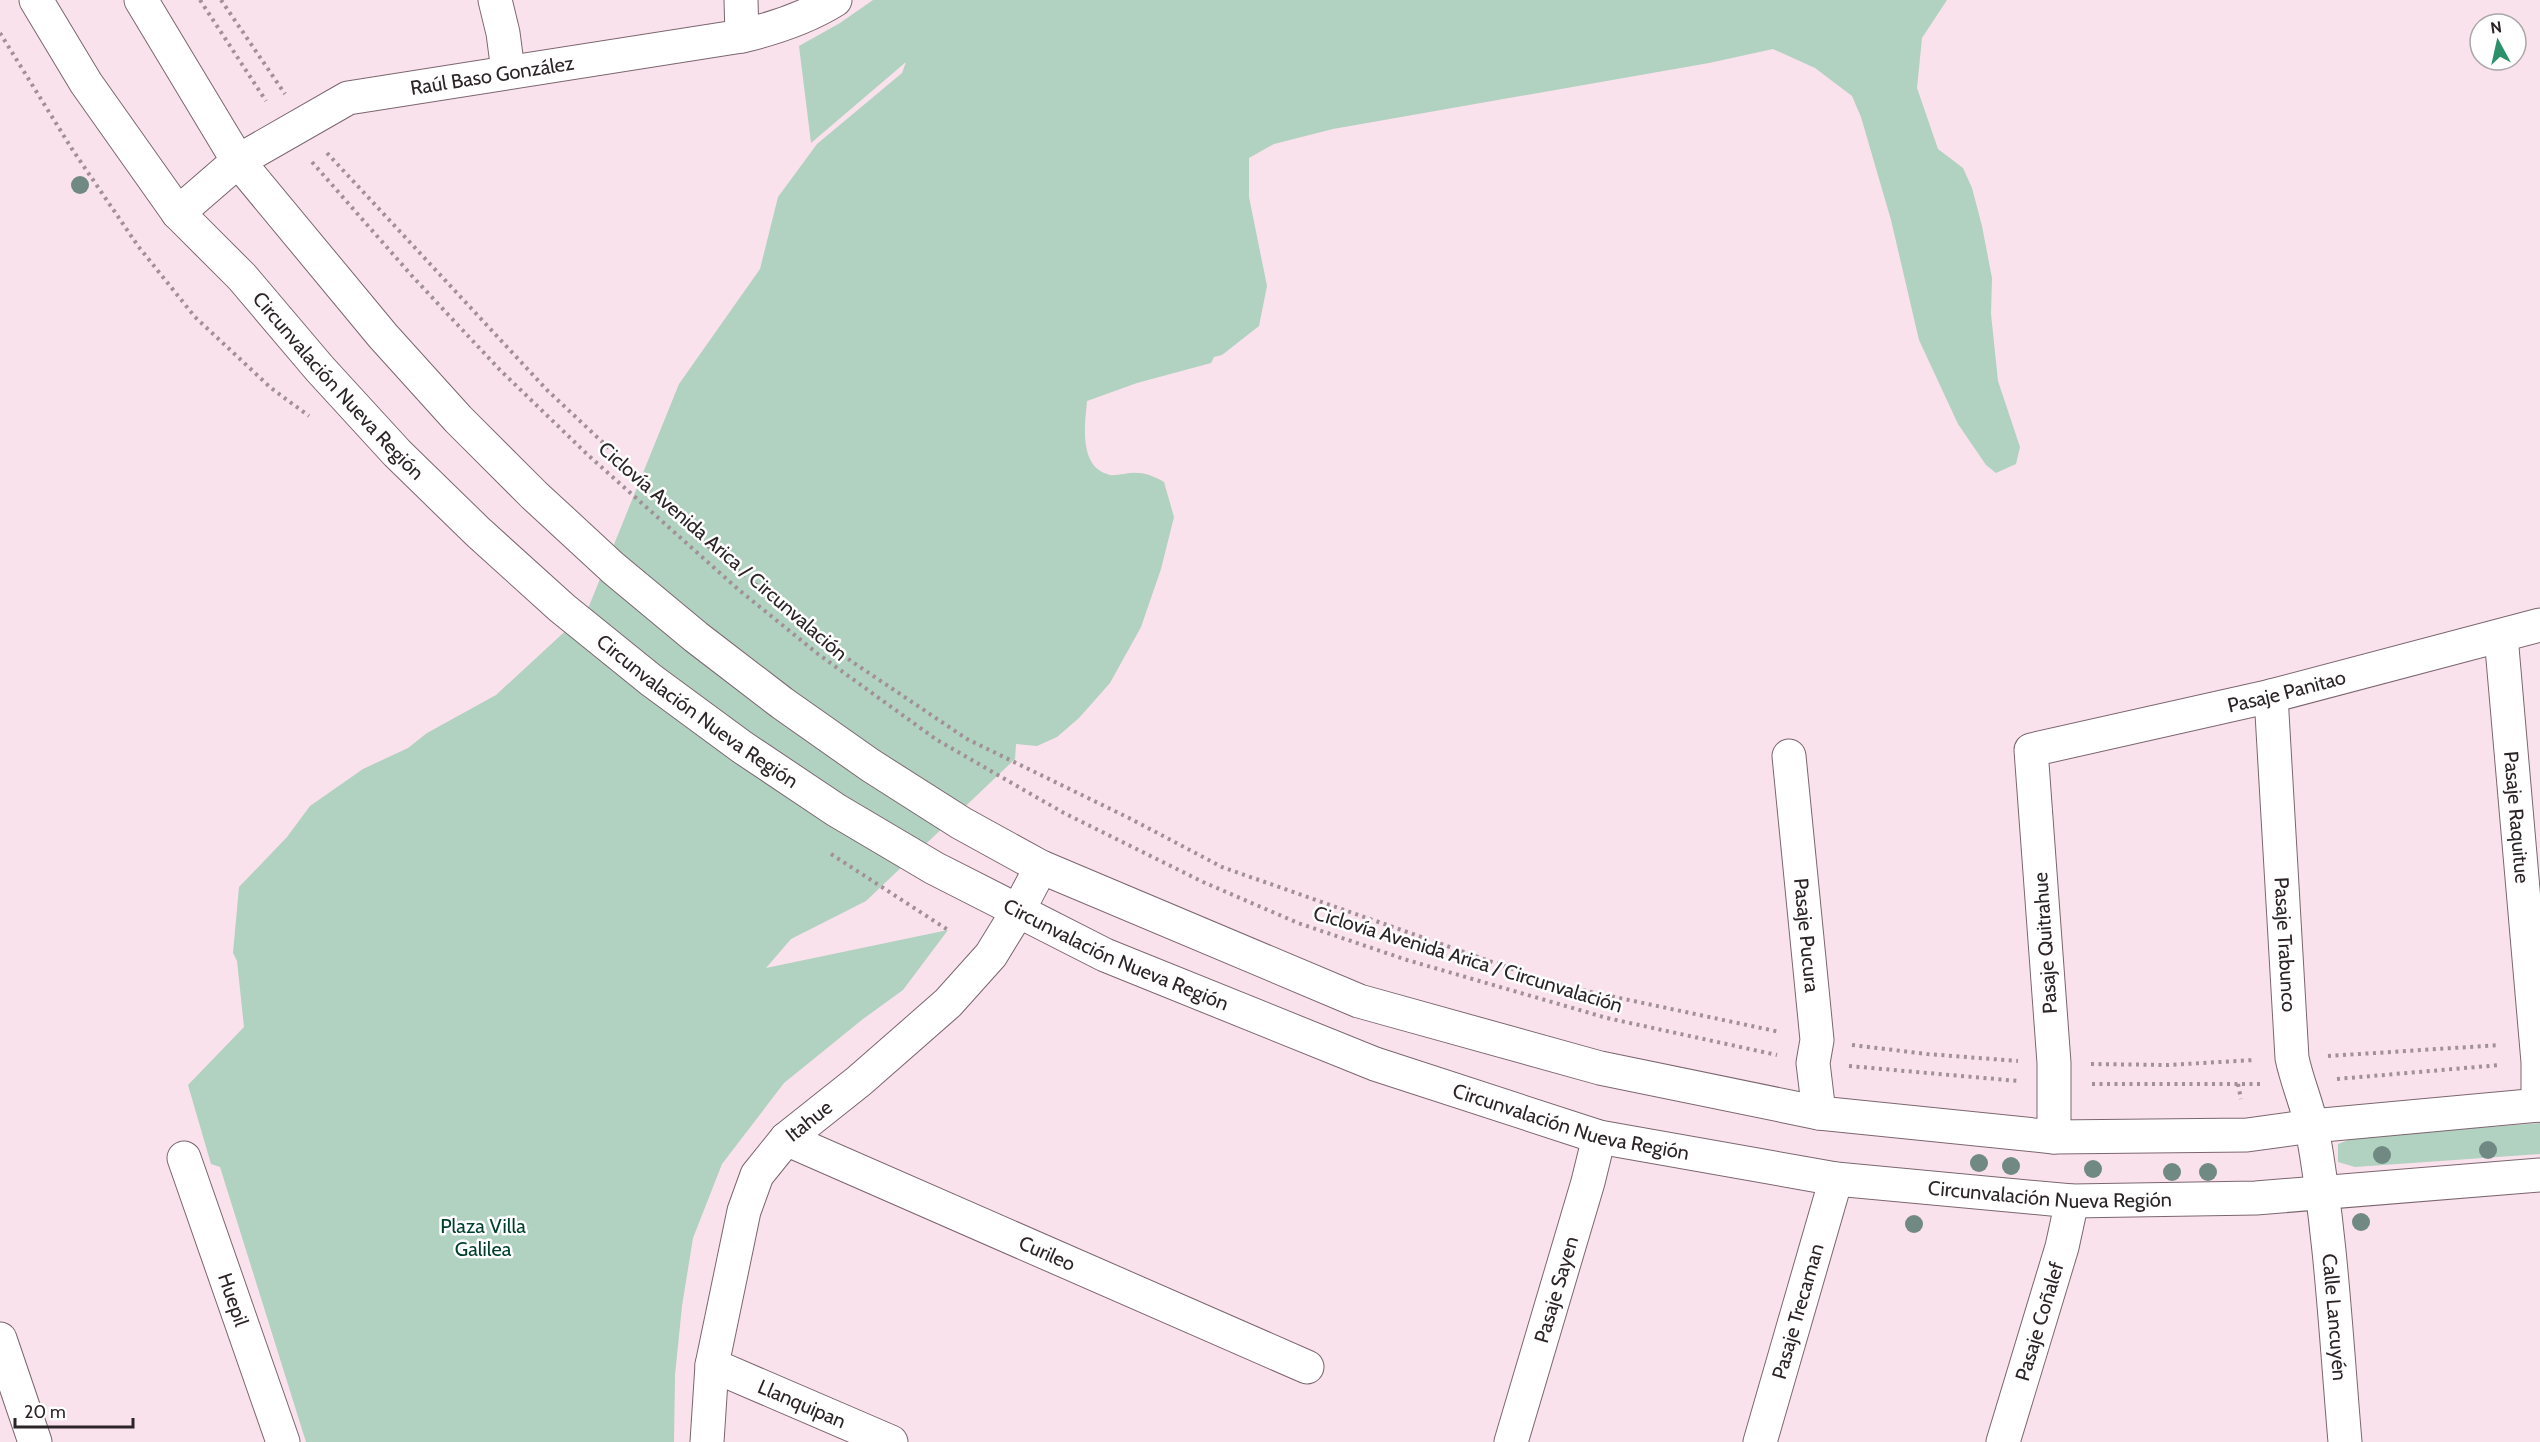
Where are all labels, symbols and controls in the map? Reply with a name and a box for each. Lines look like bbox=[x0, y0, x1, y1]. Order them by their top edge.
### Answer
north arrow bbox=[2468, 12, 2528, 72]
text: N bbox=[2489, 17, 2503, 38]
street label: Raúl Baso González bbox=[408, 51, 576, 100]
street label: Circunvalación Nueva Región bbox=[248, 287, 429, 485]
street label: Ciclovía Avenida Arica / Circunvalación bbox=[594, 436, 852, 666]
street label: Circunvalación Nueva Región bbox=[592, 629, 803, 793]
street label: Pasaje Panitao bbox=[2225, 665, 2348, 717]
street label: Pasaje Raquitue bbox=[2499, 750, 2534, 884]
street label: Pasaje Quitrahue bbox=[2028, 871, 2062, 1015]
street label: Pasaje Trabunco bbox=[2270, 876, 2301, 1013]
street label: Pasaje Pucura bbox=[1789, 877, 1824, 994]
street label: Circunvalación Nueva Región bbox=[999, 893, 1232, 1016]
street label: Ciclovía Avenida Arica / Circunvalación bbox=[1311, 900, 1625, 1018]
street label: Circunvalación Nueva Región bbox=[1450, 1078, 1691, 1165]
street label: Itahue bbox=[781, 1095, 837, 1147]
street label: Circunvalación Nueva Región bbox=[1927, 1176, 2172, 1213]
park label: Plaza Villa Galilea bbox=[440, 1214, 526, 1261]
street label: Curileo bbox=[1015, 1230, 1079, 1276]
street label: Pasaje Sayen bbox=[1529, 1233, 1583, 1346]
street label: Pasaje Trecaman bbox=[1767, 1241, 1829, 1382]
street label: Calle Lancuyén bbox=[2317, 1252, 2352, 1382]
street label: Pasaje Coñalef bbox=[2010, 1259, 2069, 1384]
street label: Huepil bbox=[213, 1270, 254, 1330]
street label: Llanquipan bbox=[754, 1374, 850, 1433]
scale bar bbox=[15, 1391, 134, 1429]
text: 20 m bbox=[24, 1401, 66, 1423]

